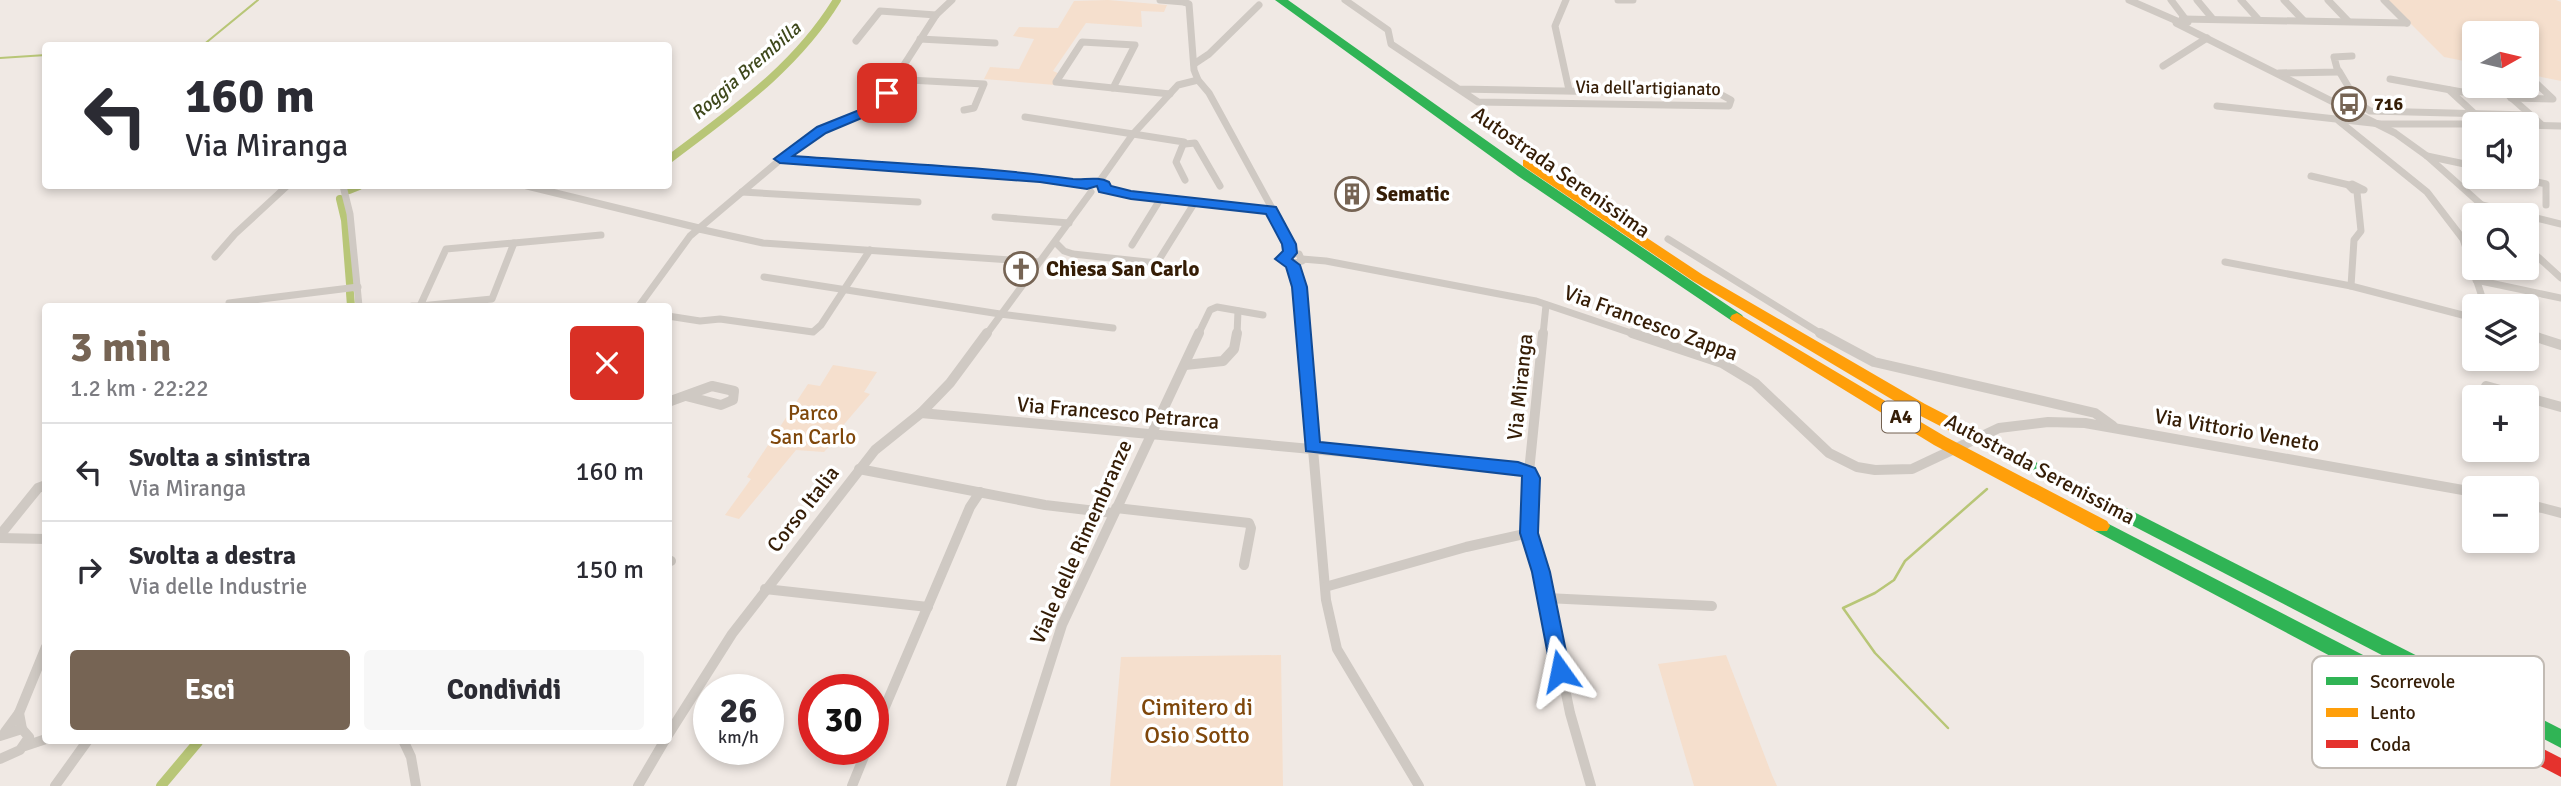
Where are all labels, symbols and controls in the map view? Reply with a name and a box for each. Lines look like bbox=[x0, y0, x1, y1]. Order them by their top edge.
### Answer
water label: Roggia Brembilla bbox=[686, 16, 807, 125]
north arrow bbox=[2462, 21, 2539, 98]
map controls bbox=[2462, 21, 2539, 553]
pin bbox=[857, 63, 917, 123]
text: 160 m bbox=[185, 66, 315, 126]
icon: left bbox=[70, 70, 161, 161]
icon: arrive bbox=[868, 74, 906, 112]
street label: Via dell'artigianato bbox=[1575, 76, 1721, 100]
bus stop icon: 716 bbox=[2330, 85, 2368, 123]
place label: 716 bbox=[2374, 93, 2403, 115]
street label: Autostrada Serenissima bbox=[1467, 101, 1655, 243]
button: sound bbox=[2462, 112, 2539, 189]
text: Via Miranga bbox=[185, 126, 348, 165]
building icon: Sematic bbox=[1333, 175, 1371, 213]
place label: Sematic bbox=[1376, 181, 1450, 207]
button: search bbox=[2462, 203, 2539, 280]
church icon: Chiesa San Carlo bbox=[1002, 250, 1040, 288]
place label: Chiesa San Carlo bbox=[1046, 256, 1199, 282]
street label: Via Francesco Zappa bbox=[1561, 279, 1741, 367]
button: layers bbox=[2462, 294, 2539, 371]
text: 3 min bbox=[70, 322, 171, 373]
button: close bbox=[570, 326, 644, 400]
street label: Via Miranga bbox=[1501, 332, 1539, 442]
text: 1.2 km · 22:22 bbox=[70, 374, 209, 403]
button: + bbox=[2462, 385, 2539, 462]
street label: Via Francesco Petrarca bbox=[1016, 391, 1220, 435]
park label: Parco San Carlo bbox=[770, 400, 856, 450]
road number: A4 bbox=[1882, 402, 1920, 432]
street label: Via Vittorio Veneto bbox=[2153, 403, 2321, 457]
street label: Autostrada Serenissima bbox=[1940, 408, 2140, 530]
street label: Viale delle Rimembranze bbox=[1024, 436, 1138, 648]
text: Svolta a sinistra bbox=[129, 442, 311, 474]
icon: left bbox=[70, 453, 108, 491]
text: 160 m bbox=[575, 456, 644, 488]
street label: Corso Italia bbox=[761, 461, 845, 557]
text: Via Miranga bbox=[129, 474, 246, 503]
button: − bbox=[2462, 476, 2539, 553]
text: Svolta a destra bbox=[129, 540, 296, 572]
icon: right bbox=[70, 551, 108, 589]
text: 150 m bbox=[575, 554, 644, 586]
text: Via delle Industrie bbox=[129, 572, 307, 601]
position arrow bbox=[1523, 634, 1597, 708]
button: Esci bbox=[70, 650, 350, 730]
button: Condividi bbox=[364, 650, 644, 730]
legend bbox=[2312, 656, 2544, 768]
text: Scorrevole bbox=[2370, 670, 2455, 694]
speed limit sign: 30 bbox=[798, 674, 889, 765]
text: 26 bbox=[720, 689, 757, 732]
park label: Cimitero di Osio Sotto bbox=[1141, 692, 1253, 750]
text: Lento bbox=[2370, 701, 2416, 725]
text: km/h bbox=[718, 726, 759, 748]
text: Coda bbox=[2370, 733, 2411, 757]

